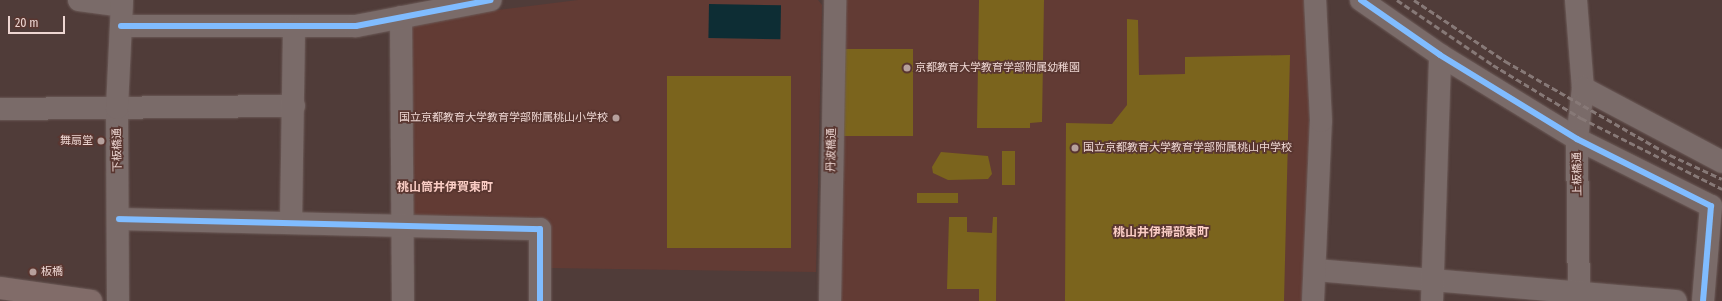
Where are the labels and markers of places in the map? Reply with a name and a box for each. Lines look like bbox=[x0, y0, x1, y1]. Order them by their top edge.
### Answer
place label: 京都教育大学教育学部附属幼稚園 bbox=[915, 61, 1080, 75]
marker: 京都教育大学教育学部附属幼稚園 bbox=[902, 63, 912, 73]
place label: 国立京都教育大学教育学部附属桃山小学校 bbox=[399, 111, 608, 125]
marker: 国立京都教育大学教育学部附属桃山小学校 bbox=[611, 113, 621, 123]
place label: 舞扇堂 bbox=[60, 134, 93, 148]
marker: 舞扇堂 bbox=[96, 136, 106, 146]
place label: 国立京都教育大学教育学部附属桃山中学校 bbox=[1083, 141, 1292, 155]
marker: 国立京都教育大学教育学部附属桃山中学校 bbox=[1070, 143, 1080, 153]
place label: 板橋 bbox=[41, 265, 63, 279]
marker: 板橋 bbox=[28, 267, 38, 277]

